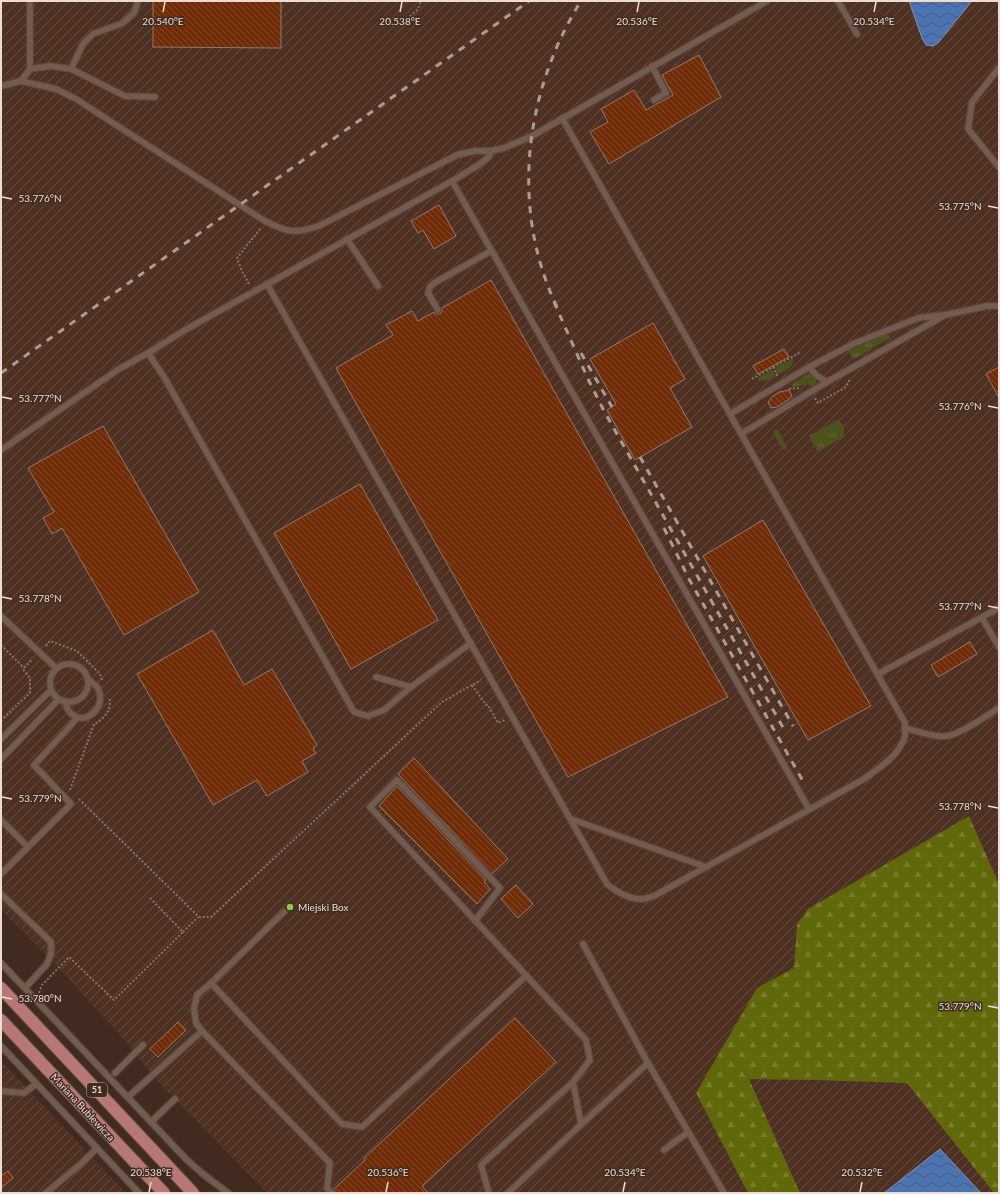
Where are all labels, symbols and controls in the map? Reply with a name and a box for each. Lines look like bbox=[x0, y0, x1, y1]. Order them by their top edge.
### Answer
text: 20.540°E bbox=[142, 15, 184, 27]
text: 20.538°E bbox=[379, 15, 421, 27]
text: 20.536°E bbox=[616, 15, 658, 27]
text: 20.534°E bbox=[853, 15, 895, 27]
text: 53.776°N bbox=[18, 192, 62, 204]
text: 53.775°N bbox=[938, 200, 982, 212]
text: 53.777°N bbox=[18, 392, 62, 404]
text: 53.776°N bbox=[938, 400, 982, 412]
text: 53.778°N bbox=[18, 592, 62, 604]
text: 53.777°N bbox=[938, 600, 982, 612]
text: 53.779°N bbox=[18, 792, 62, 804]
text: 53.778°N bbox=[938, 800, 982, 812]
place label: Miejski Box bbox=[298, 901, 348, 913]
marker: Miejski Box bbox=[285, 902, 295, 912]
text: 53.780°N bbox=[18, 992, 62, 1004]
text: 53.779°N bbox=[938, 1000, 982, 1012]
street label: Mariana Bublewicza bbox=[49, 1071, 117, 1143]
road number: 51 bbox=[87, 1083, 107, 1097]
text: 20.538°E bbox=[130, 1166, 172, 1178]
text: 20.536°E bbox=[367, 1166, 409, 1178]
text: 20.534°E bbox=[604, 1166, 646, 1178]
text: 20.532°E bbox=[841, 1166, 883, 1178]

